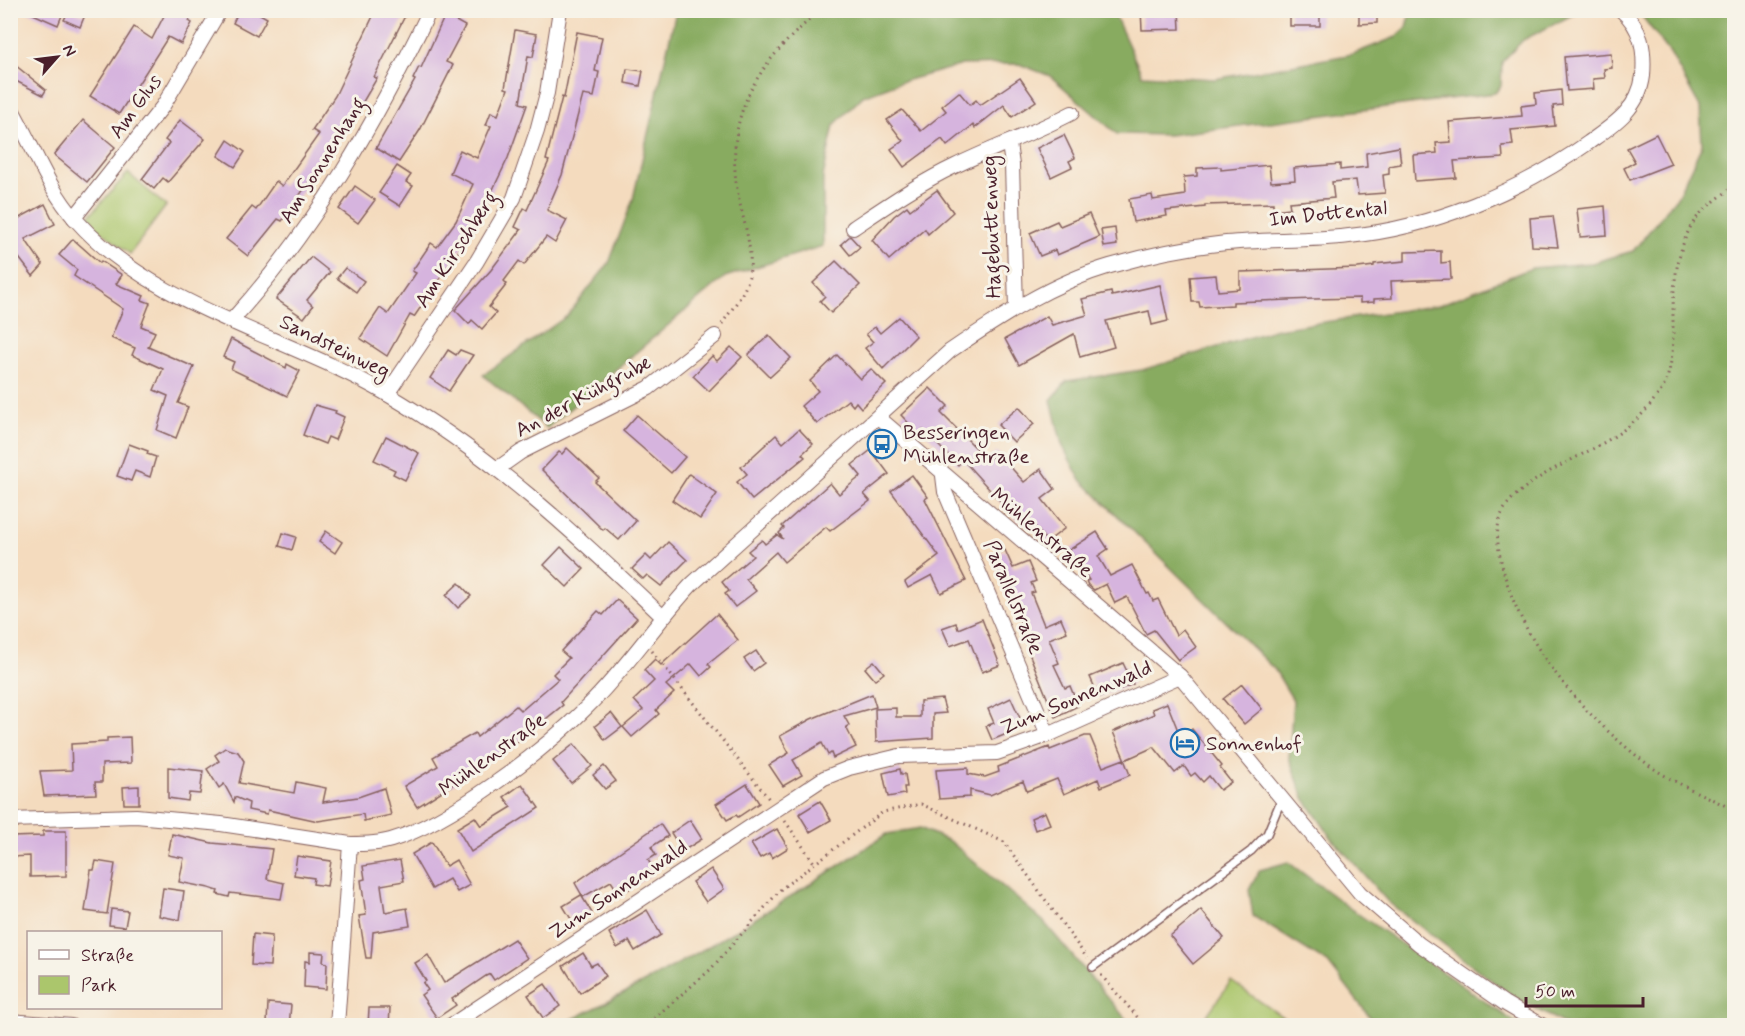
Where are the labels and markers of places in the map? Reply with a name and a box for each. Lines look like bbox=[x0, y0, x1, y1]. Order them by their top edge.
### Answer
place label: Besseringen Mühlenstraße bbox=[903, 419, 1030, 471]
bus stop icon: Besseringen Mühlenstraße bbox=[866, 428, 898, 460]
hotel icon: Sonnenhof bbox=[1169, 727, 1201, 759]
place label: Sonnenhof bbox=[1206, 730, 1302, 758]

